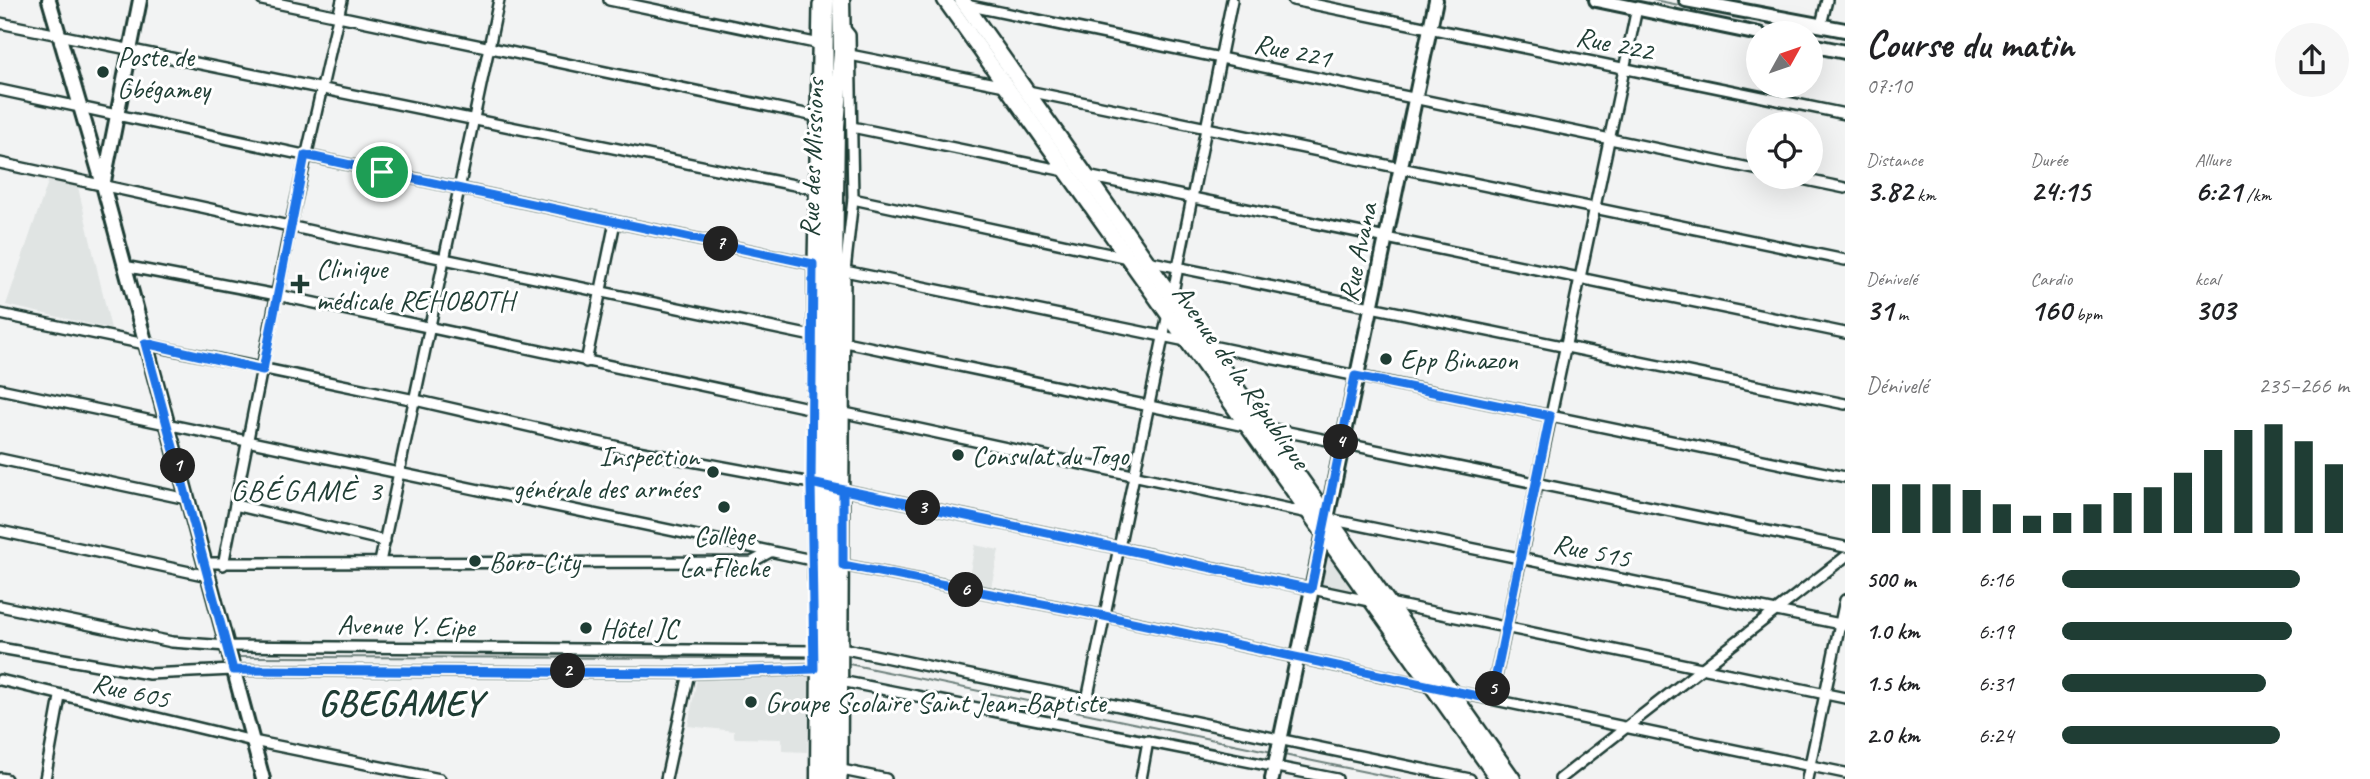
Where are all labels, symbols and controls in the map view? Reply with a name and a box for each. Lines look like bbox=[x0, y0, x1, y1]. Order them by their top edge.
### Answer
street label: Rue 222 bbox=[1573, 18, 1659, 69]
north arrow bbox=[1746, 21, 1824, 98]
map controls bbox=[1746, 21, 1823, 189]
text: Course du matin bbox=[1866, 21, 2074, 68]
button: share bbox=[2275, 23, 2349, 97]
street label: Rue 221 bbox=[1251, 25, 1336, 76]
place label: Poste de Gbégamey bbox=[117, 39, 212, 106]
marker: Poste de Gbégamey bbox=[95, 64, 111, 80]
text: 07:10 bbox=[1866, 71, 1912, 100]
street label: Rue des Missions bbox=[791, 76, 832, 238]
button: locate bbox=[1746, 112, 1823, 189]
pin bbox=[352, 142, 412, 202]
text: Distance bbox=[1866, 148, 1923, 172]
text: Durée bbox=[2030, 148, 2068, 172]
text: Allure bbox=[2195, 148, 2231, 172]
icon: arrive bbox=[363, 153, 401, 191]
text: 3.82 bbox=[1866, 172, 1912, 210]
text: 24:15 bbox=[2030, 172, 2090, 210]
text: 6:21 bbox=[2195, 172, 2242, 210]
text: km bbox=[1912, 183, 1936, 207]
text: /km bbox=[2242, 183, 2271, 207]
street label: Rue Avana bbox=[1330, 198, 1385, 305]
pin: 7 bbox=[704, 226, 738, 262]
text: 7 bbox=[716, 231, 725, 255]
place label: Clinique médicale REHOBOTH bbox=[316, 251, 518, 318]
text: Dénivelé bbox=[1866, 267, 1917, 291]
text: Cardio bbox=[2030, 267, 2072, 291]
text: kcal bbox=[2195, 267, 2220, 291]
marker: Clinique médicale REHOBOTH bbox=[290, 274, 310, 294]
street label: Avenue de la République bbox=[1165, 277, 1319, 477]
text: 31 bbox=[1866, 291, 1893, 329]
text: 160 bbox=[2030, 291, 2071, 329]
text: 303 bbox=[2195, 291, 2235, 329]
text: m bbox=[1893, 302, 1908, 326]
text: bpm bbox=[2071, 302, 2102, 326]
place label: Epp Binazon bbox=[1400, 342, 1518, 377]
marker: Epp Binazon bbox=[1378, 351, 1394, 367]
text: Dénivelé bbox=[1866, 371, 1928, 400]
text: 235–266 m bbox=[2258, 371, 2349, 400]
pin: 4 bbox=[1324, 424, 1358, 460]
text: 4 bbox=[1336, 429, 1345, 453]
place label: Consulat du Togo bbox=[972, 438, 1130, 473]
place label: Inspection générale des armées bbox=[513, 439, 701, 506]
marker: Consulat du Togo bbox=[950, 447, 966, 463]
pin: 1 bbox=[160, 448, 196, 484]
text: 1 bbox=[173, 453, 182, 477]
marker: Inspection générale des armées bbox=[705, 464, 721, 480]
district label: GBÉGAMÈ 3 bbox=[230, 471, 384, 509]
pin: 3 bbox=[906, 490, 940, 526]
text: 3 bbox=[918, 495, 927, 519]
marker: Collège La Flèche bbox=[716, 499, 732, 515]
place label: Collège La Flèche bbox=[679, 518, 771, 585]
street label: Rue 515 bbox=[1550, 525, 1635, 576]
place label: Boro-City bbox=[489, 544, 582, 579]
marker: Boro-City bbox=[467, 553, 483, 569]
text: 500 m bbox=[1866, 565, 1915, 594]
text: 6:16 bbox=[1978, 565, 2014, 594]
pin: 6 bbox=[948, 572, 984, 608]
text: 6 bbox=[961, 577, 970, 601]
street label: Avenue Y. Eipe bbox=[337, 607, 477, 644]
place label: Hôtel JC bbox=[600, 611, 681, 646]
text: 1.0 km bbox=[1866, 617, 1920, 646]
text: 6:19 bbox=[1978, 617, 2014, 646]
marker: Hôtel JC bbox=[578, 620, 594, 636]
pin: 2 bbox=[550, 654, 586, 688]
text: 2 bbox=[563, 658, 572, 682]
street label: Rue 605 bbox=[89, 665, 174, 717]
text: 1.5 km bbox=[1866, 669, 1919, 698]
text: 6:31 bbox=[1978, 669, 2014, 698]
pin: 5 bbox=[1476, 672, 1510, 706]
text: 5 bbox=[1488, 676, 1497, 700]
district label: GBEGAMEY bbox=[318, 681, 489, 726]
place label: Groupe Scolaire Saint Jean-Baptiste bbox=[765, 685, 1108, 720]
marker: Groupe Scolaire Saint Jean-Baptiste bbox=[743, 694, 759, 710]
text: 2.0 km bbox=[1866, 721, 1920, 750]
text: 6:24 bbox=[1978, 721, 2014, 750]

